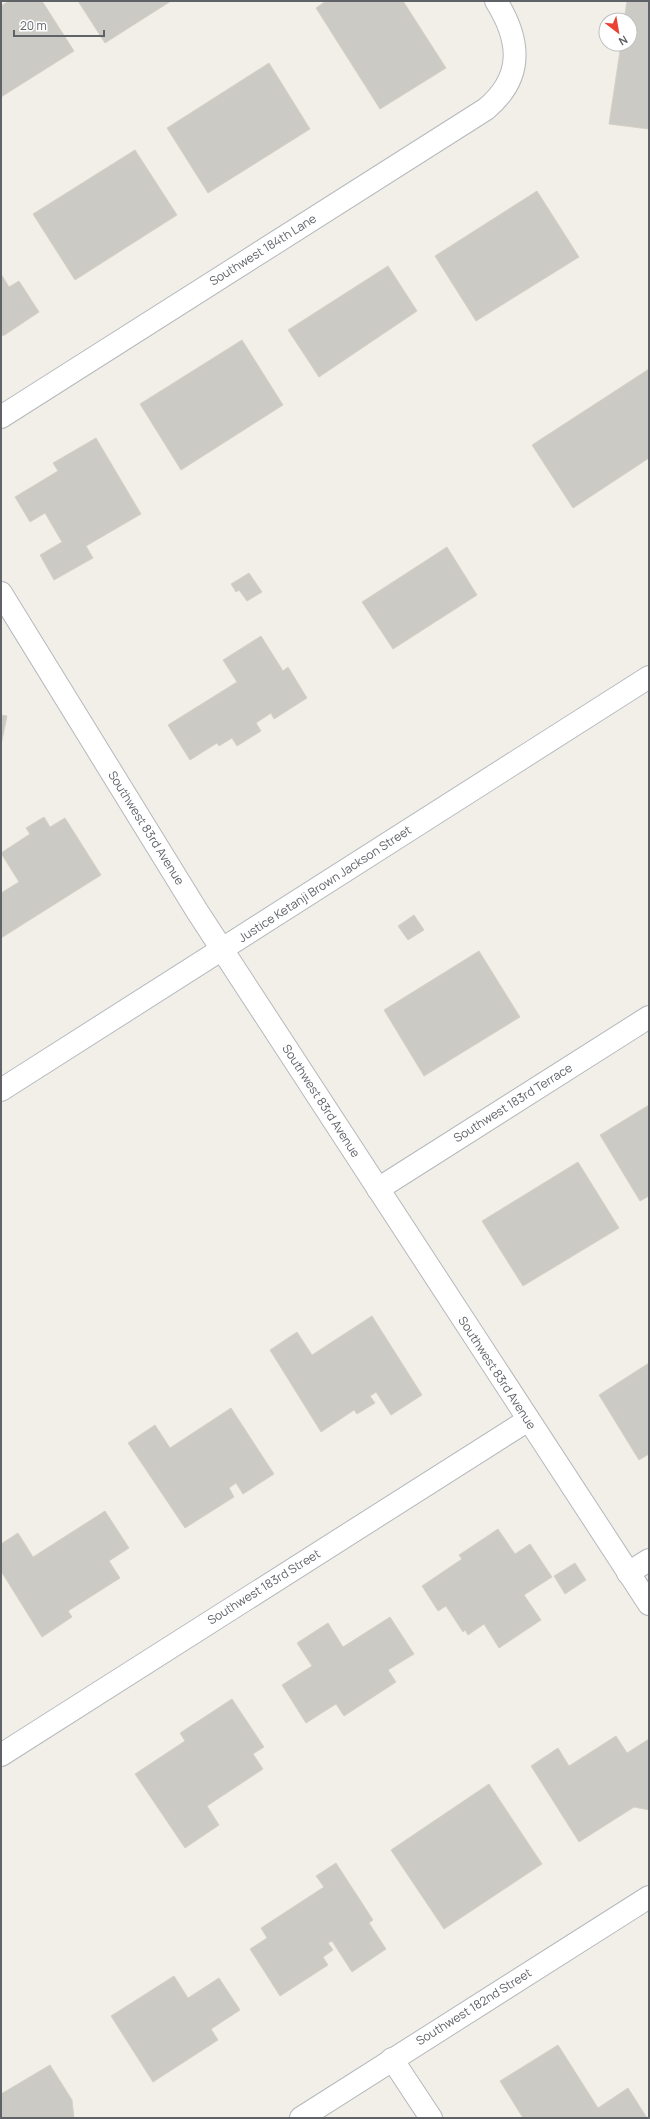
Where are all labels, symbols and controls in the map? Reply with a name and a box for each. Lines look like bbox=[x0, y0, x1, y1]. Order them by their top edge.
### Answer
scale bar bbox=[14, 12, 104, 38]
north arrow bbox=[598, 12, 638, 52]
text: 20 m bbox=[20, 17, 47, 34]
text: N bbox=[616, 33, 631, 50]
street label: Southwest 184th Lane bbox=[206, 210, 319, 289]
street label: Southwest 83rd Avenue bbox=[104, 767, 188, 888]
street label: Justice Ketanji Brown Jackson Street bbox=[235, 821, 415, 946]
street label: Southwest 83rd Avenue bbox=[278, 1041, 364, 1160]
street label: Southwest 183rd Terrace bbox=[450, 1059, 575, 1146]
street label: Southwest 83rd Avenue bbox=[454, 1313, 540, 1432]
street label: Southwest 183rd Street bbox=[204, 1545, 324, 1628]
street label: Southwest 182nd Street bbox=[413, 1964, 535, 2049]

